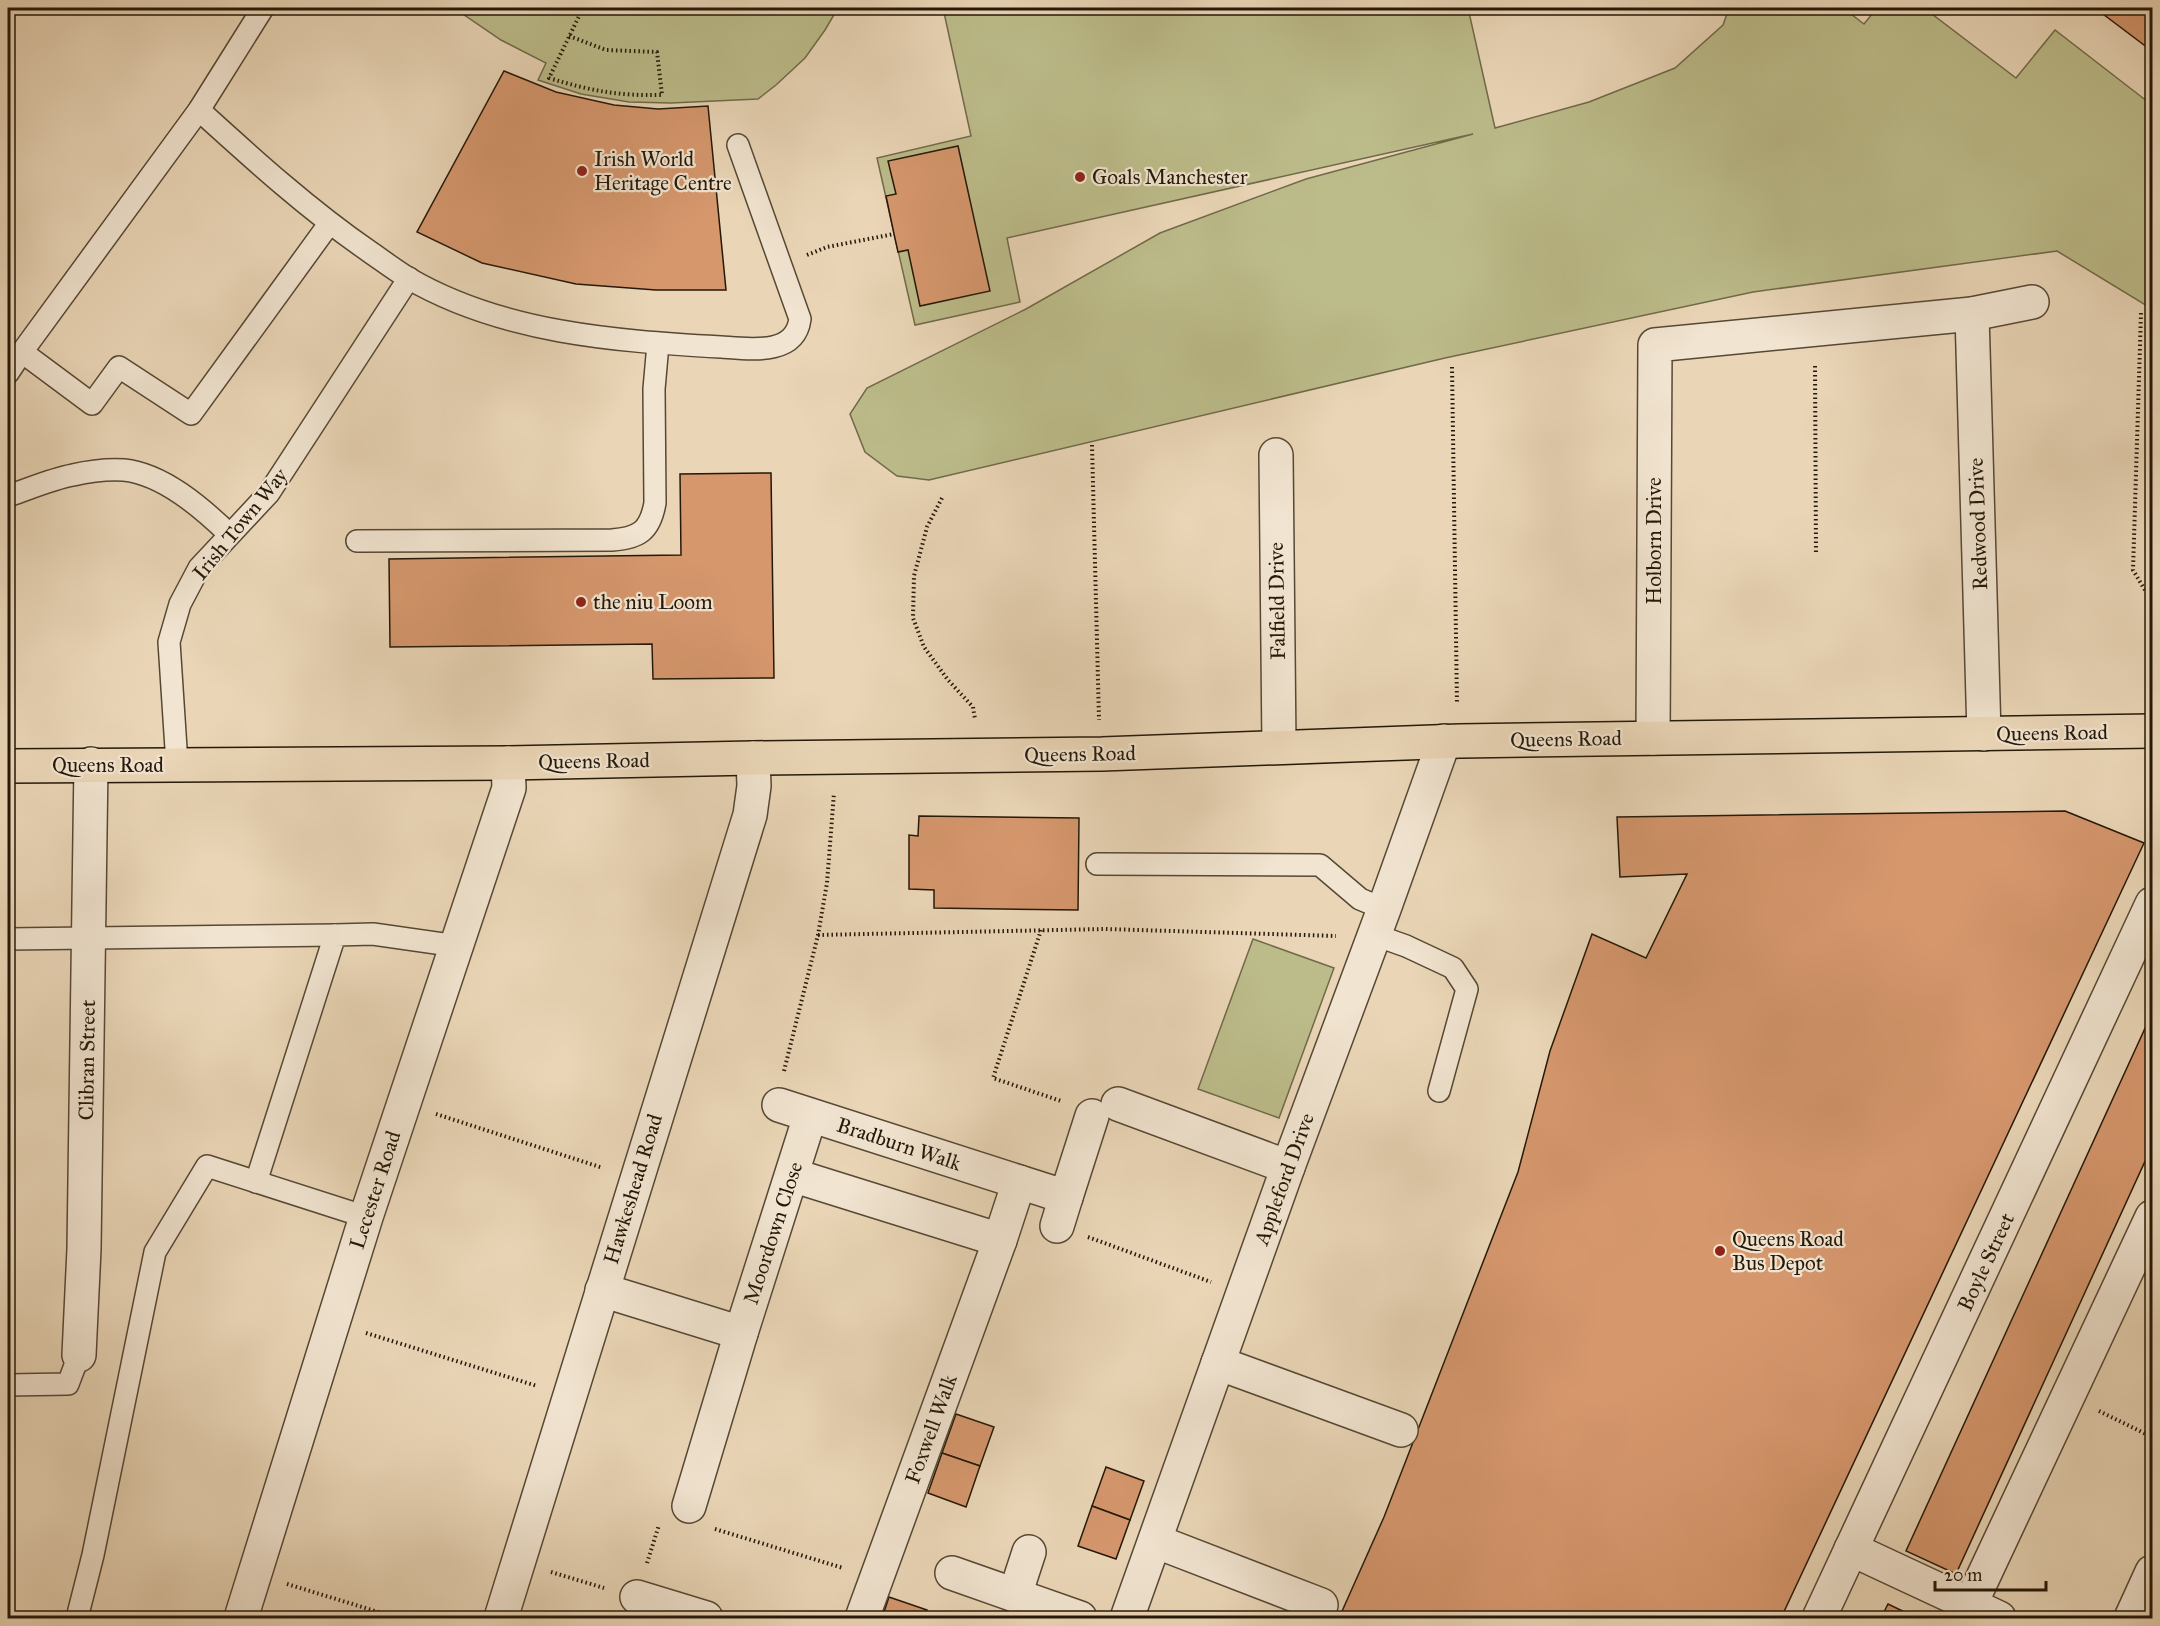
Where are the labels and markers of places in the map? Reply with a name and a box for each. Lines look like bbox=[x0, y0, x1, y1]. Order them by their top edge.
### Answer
place label: Irish World Heritage Centre bbox=[594, 146, 732, 196]
marker: Irish World Heritage Centre bbox=[575, 164, 589, 178]
place label: Goals Manchester bbox=[1092, 164, 1248, 190]
marker: Goals Manchester bbox=[1073, 170, 1087, 184]
place label: the niu Loom bbox=[593, 589, 713, 615]
marker: the niu Loom bbox=[574, 595, 588, 609]
place label: Queens Road Bus Depot bbox=[1732, 1226, 1844, 1276]
marker: Queens Road Bus Depot bbox=[1713, 1244, 1727, 1258]

